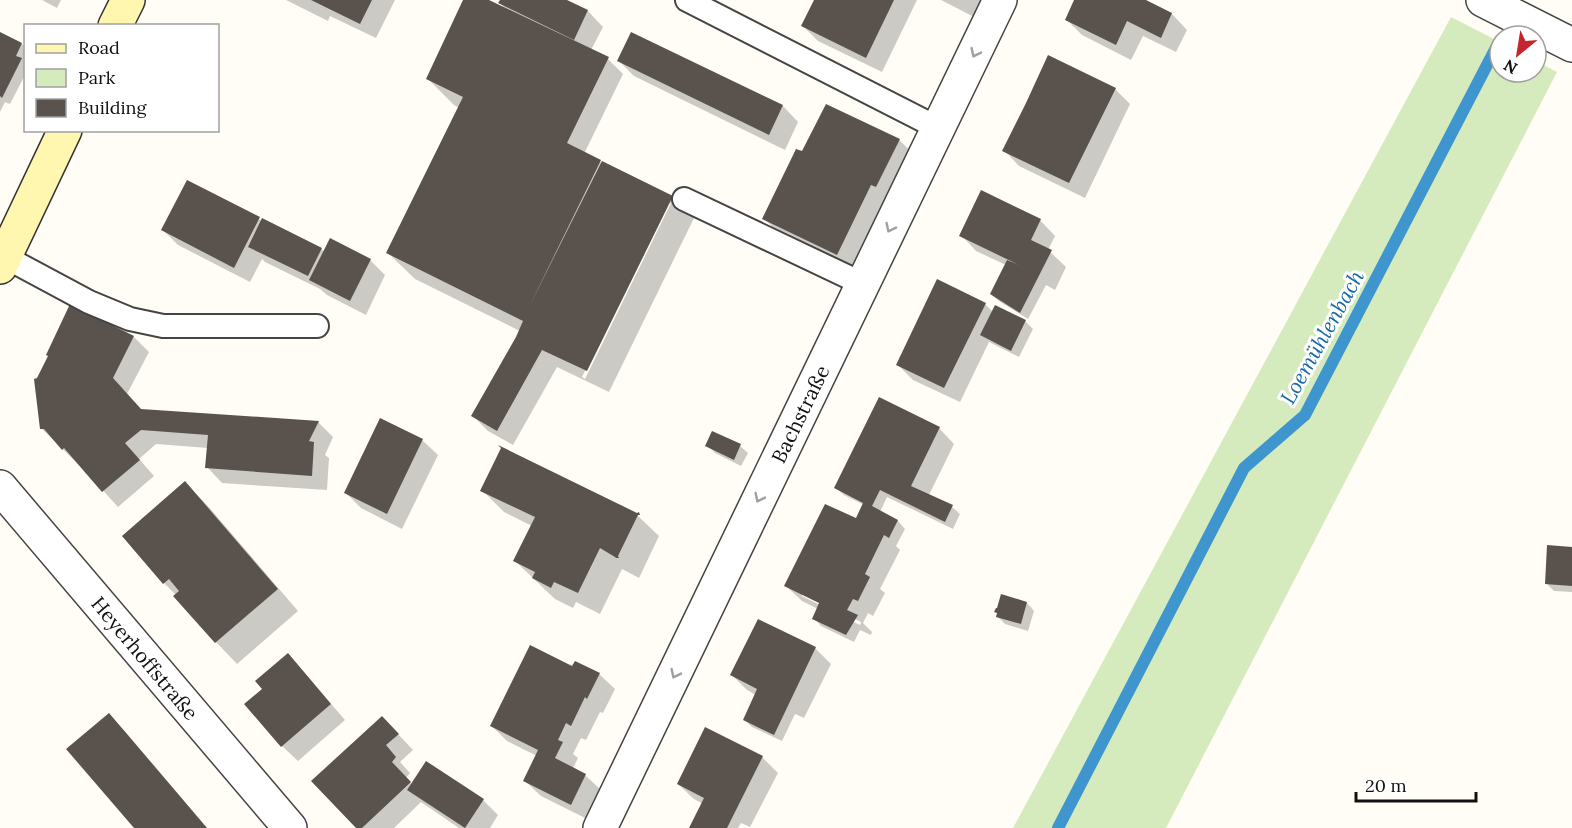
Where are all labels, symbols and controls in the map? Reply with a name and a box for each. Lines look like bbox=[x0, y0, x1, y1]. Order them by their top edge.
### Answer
legend bbox=[24, 24, 219, 132]
north arrow bbox=[1488, 24, 1548, 84]
text: Road bbox=[78, 36, 120, 59]
one-way arrow bbox=[970, 46, 982, 57]
text: N bbox=[1500, 55, 1521, 79]
text: Park bbox=[78, 66, 116, 89]
text: Building bbox=[78, 96, 148, 119]
one-way arrow bbox=[885, 222, 897, 233]
water label: Loemühlenbach bbox=[1274, 265, 1370, 409]
street label: Bachstraße bbox=[766, 361, 834, 467]
one-way arrow bbox=[755, 492, 767, 503]
street label: Heyerhoffstraße bbox=[86, 591, 204, 725]
one-way arrow bbox=[670, 668, 682, 679]
scale bar bbox=[1356, 765, 1476, 803]
text: 20 m bbox=[1365, 774, 1407, 797]

